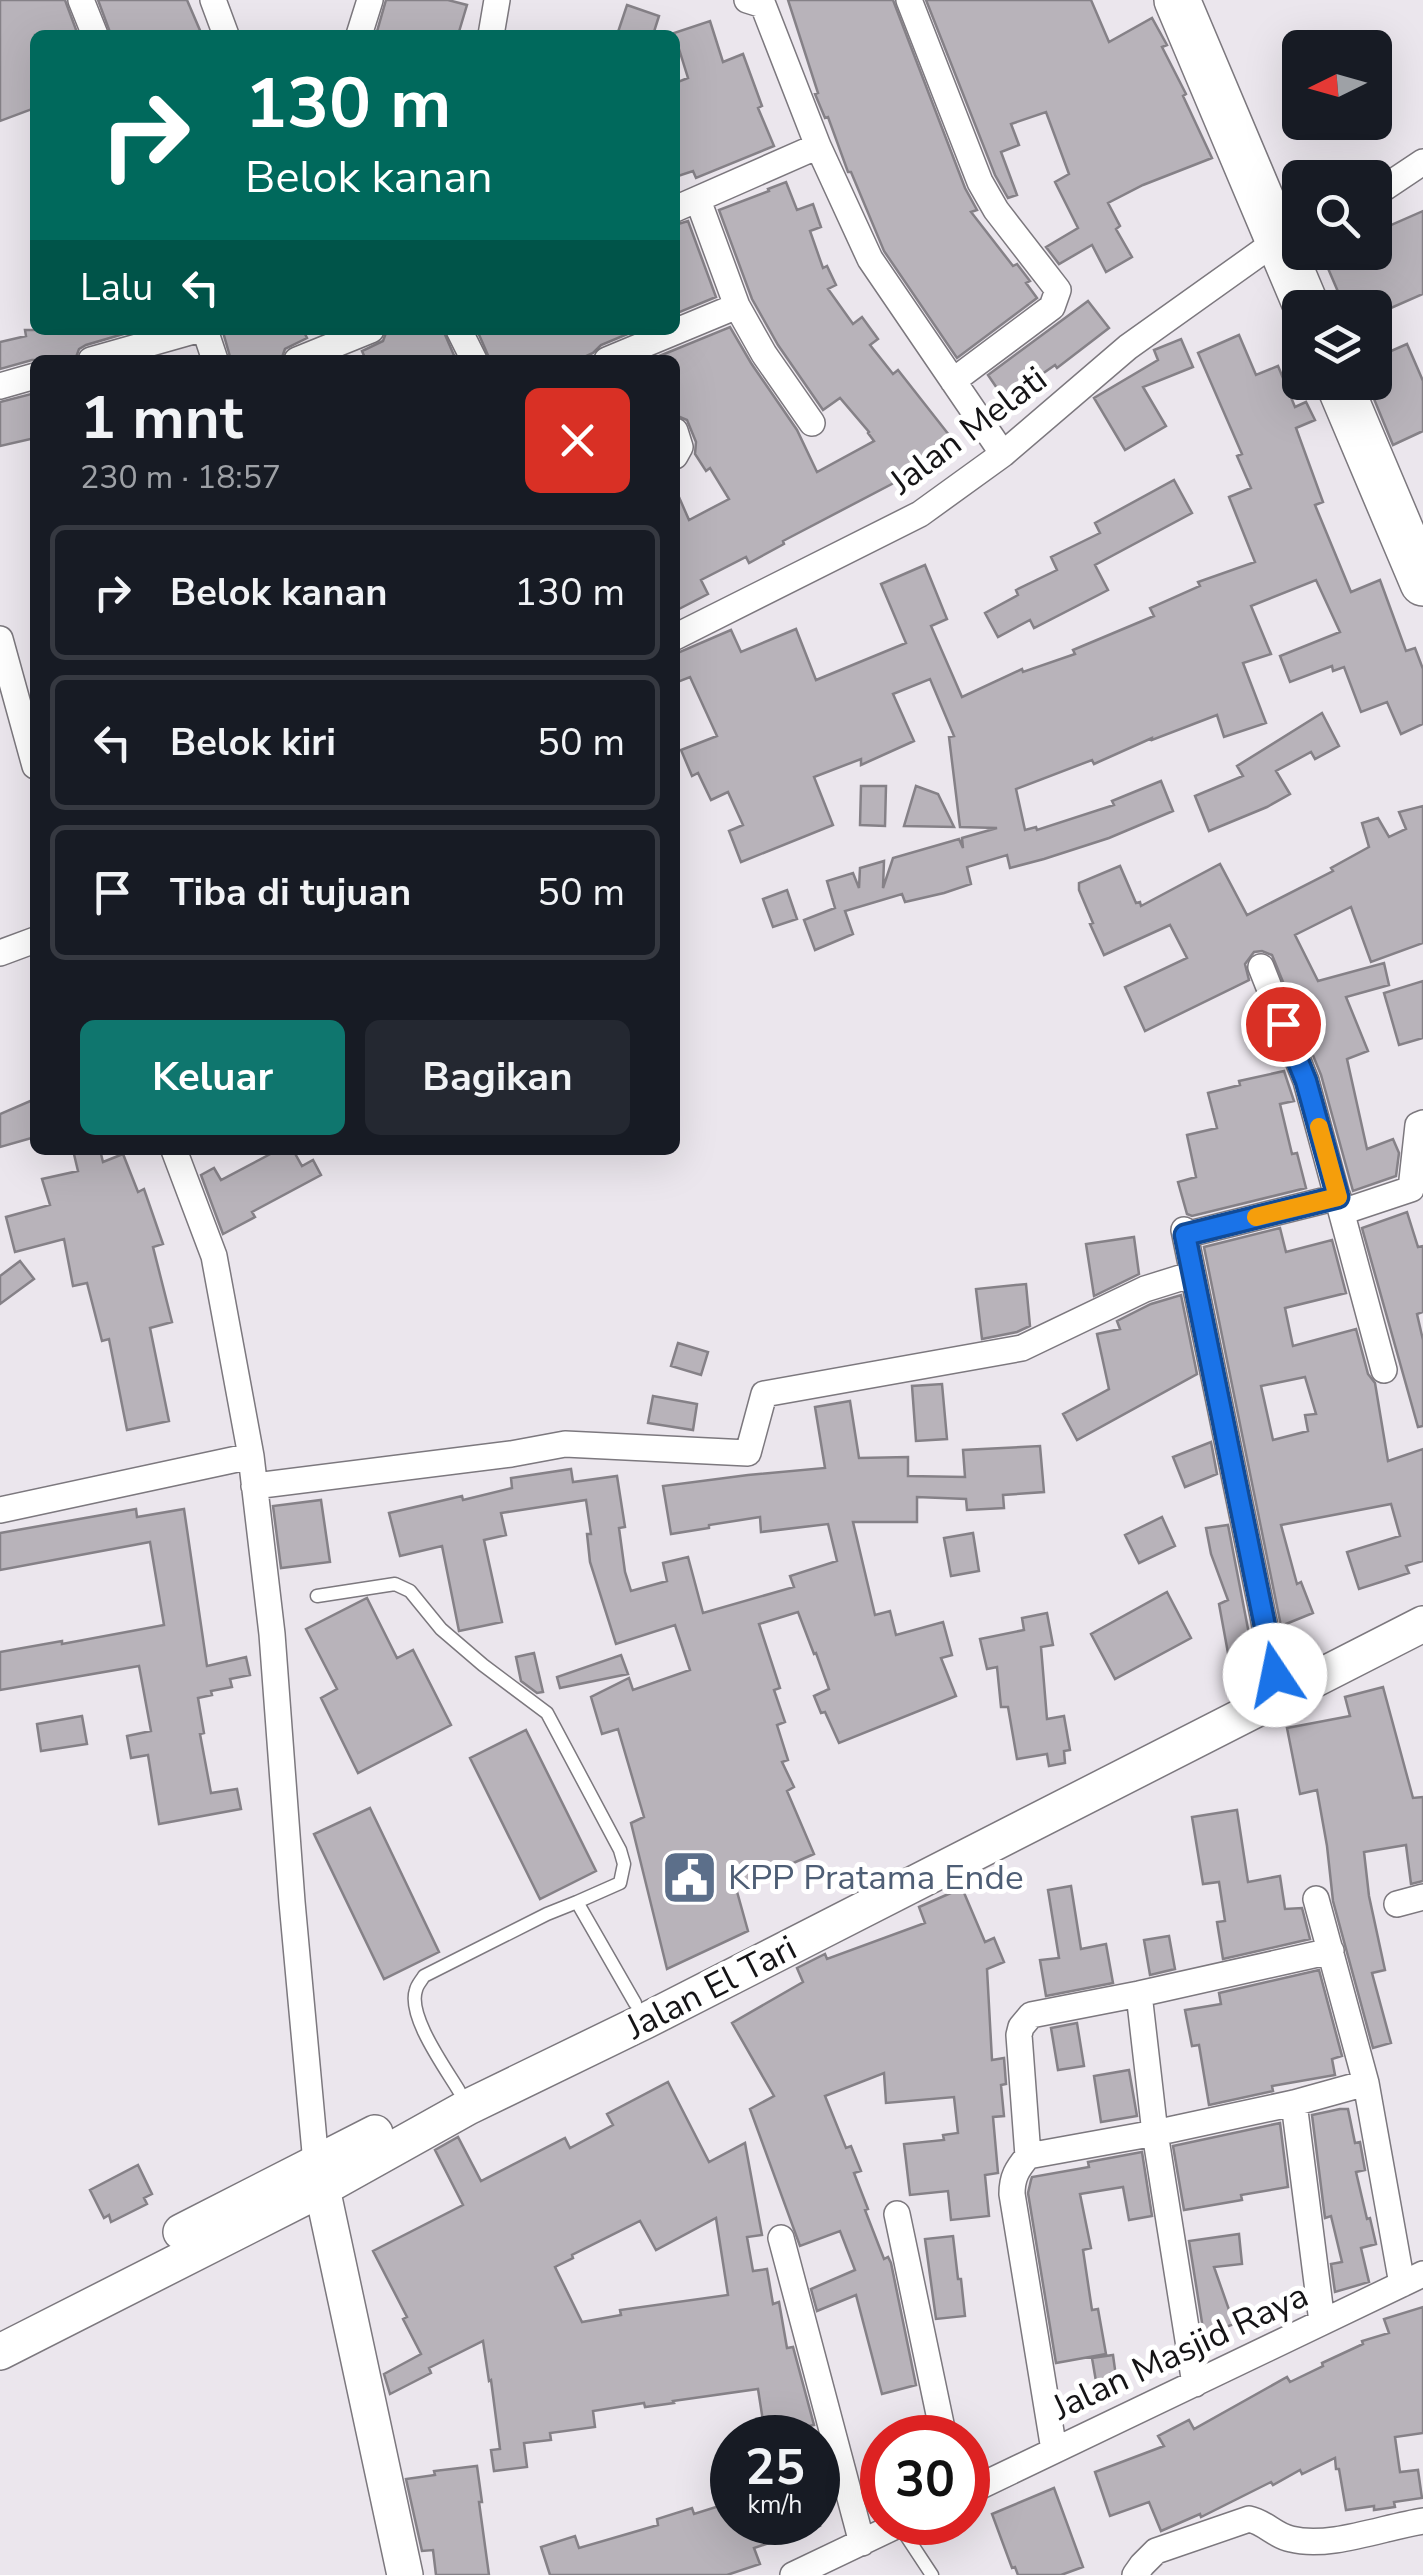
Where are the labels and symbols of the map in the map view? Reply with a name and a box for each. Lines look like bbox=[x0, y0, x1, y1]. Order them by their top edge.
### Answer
north arrow bbox=[1282, 30, 1392, 140]
street label: Jalan Melati bbox=[879, 356, 1057, 506]
pin bbox=[1241, 982, 1326, 1067]
position arrow bbox=[1223, 1623, 1327, 1727]
public building icon: KPP Pratama Ende bbox=[659, 1847, 719, 1907]
place label: KPP Pratama Ende bbox=[728, 1854, 1024, 1901]
street label: Jalan El Tari bbox=[617, 1925, 804, 2051]
street label: Jalan Masjid Raya bbox=[1044, 2272, 1316, 2432]
speed limit sign: 30 bbox=[860, 2415, 990, 2545]

